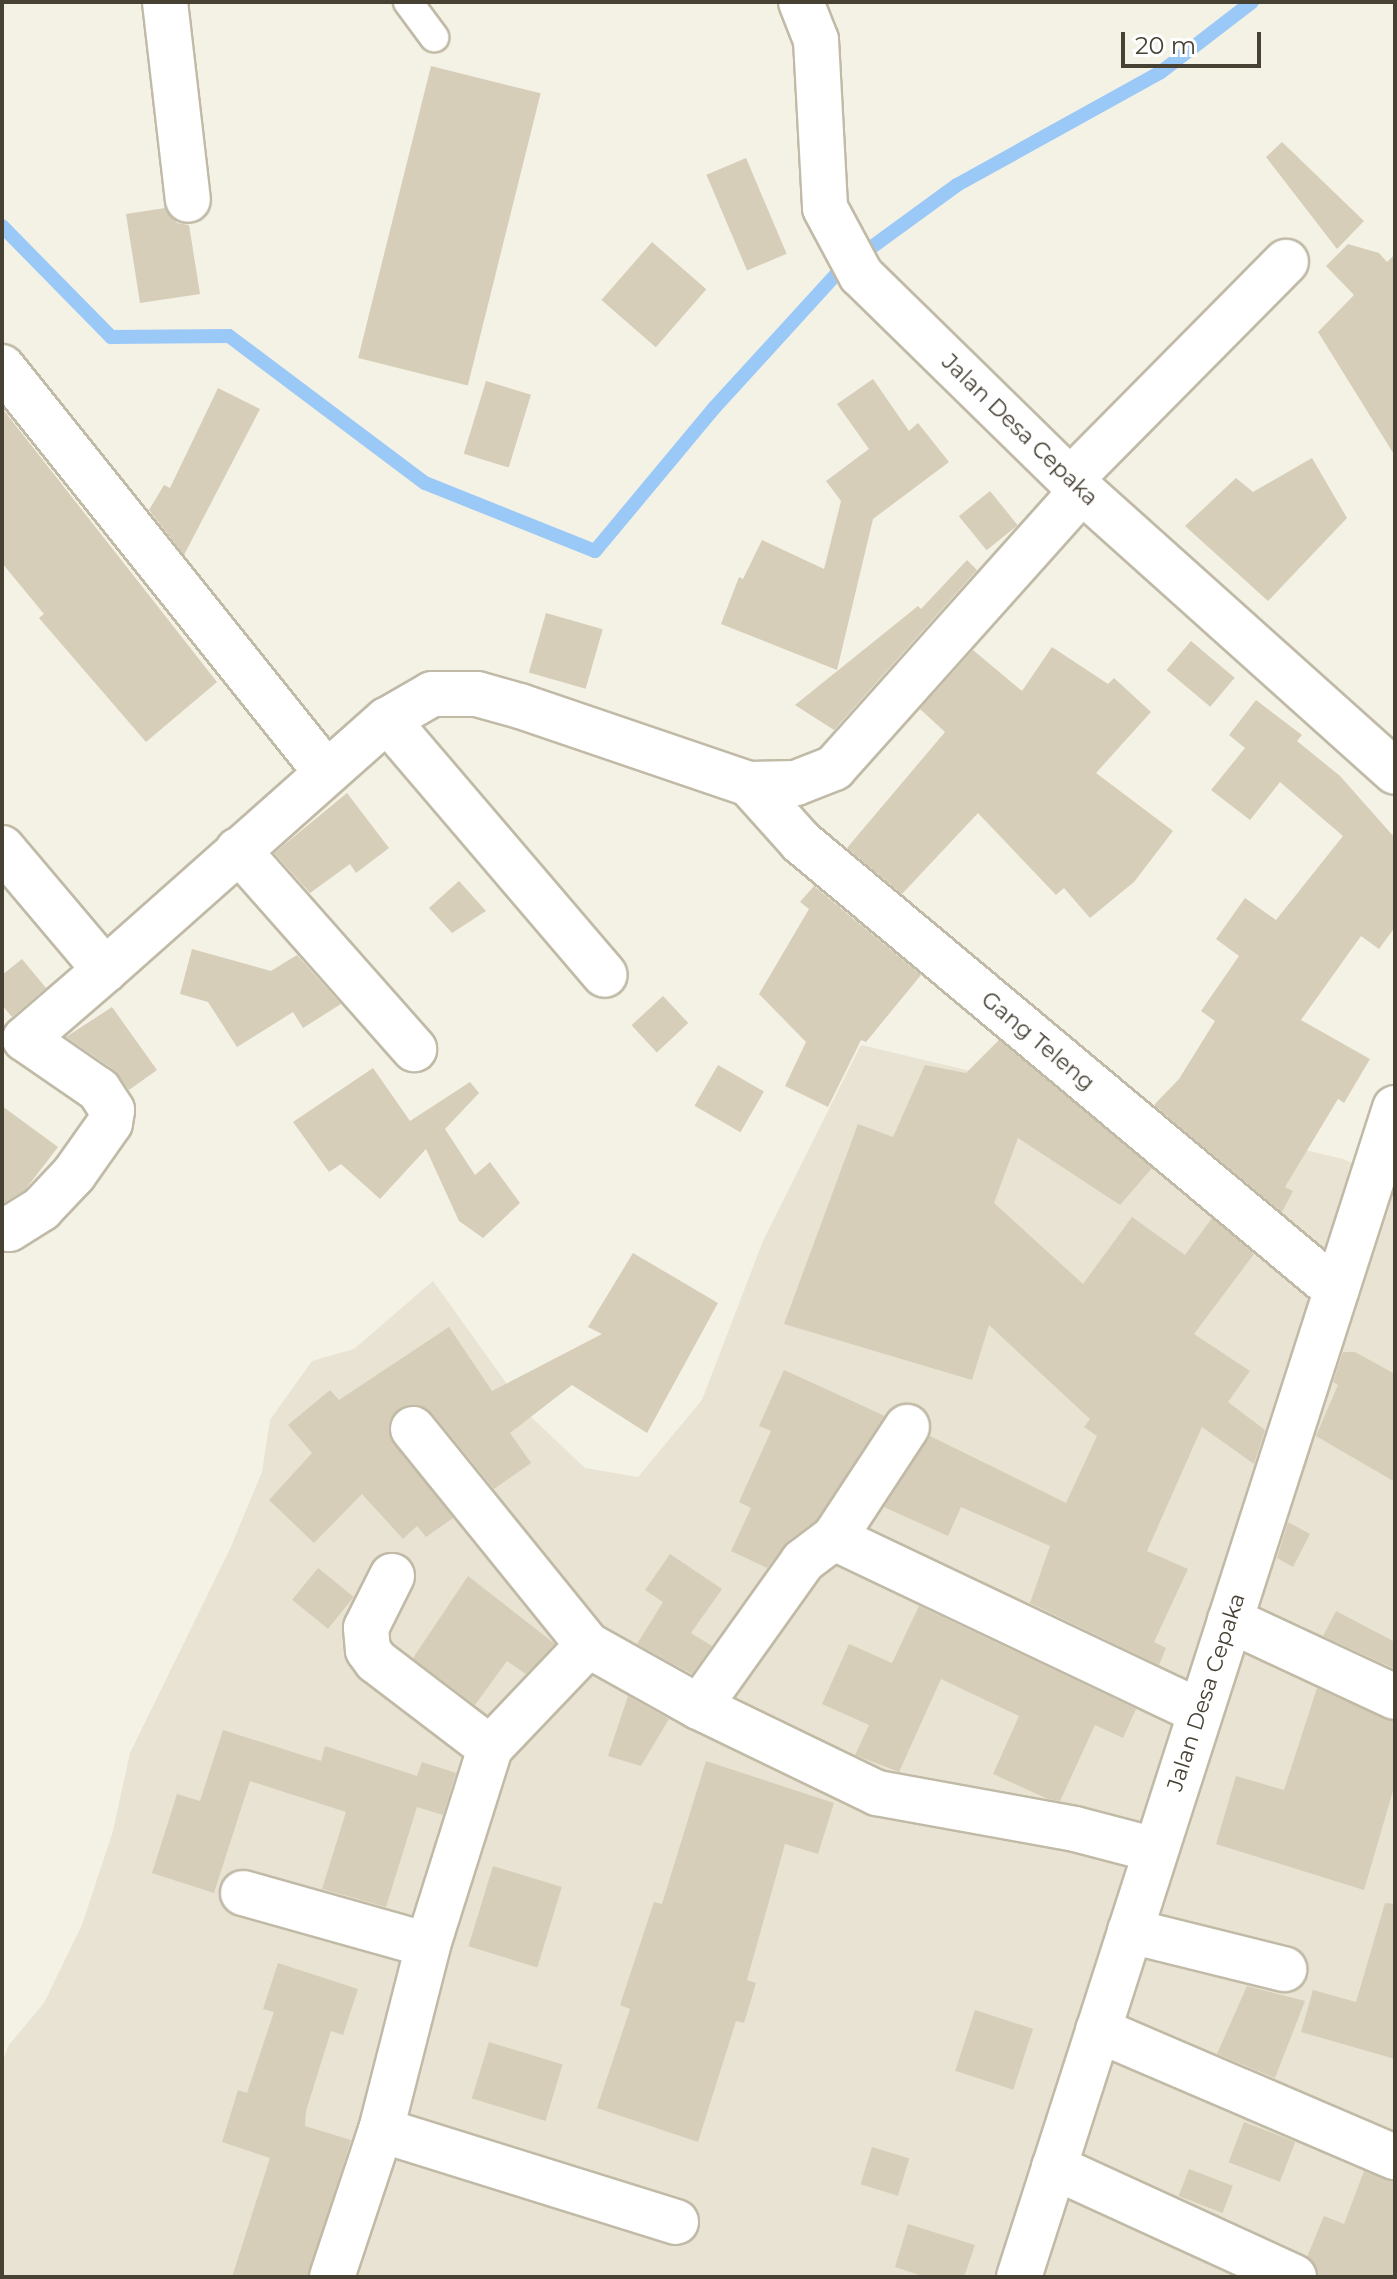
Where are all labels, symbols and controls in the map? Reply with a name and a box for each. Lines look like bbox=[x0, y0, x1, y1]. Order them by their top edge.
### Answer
scale bar bbox=[1125, 16, 1265, 66]
text: 20 m bbox=[1135, 31, 1196, 60]
street label: Jalan Desa Cepaka bbox=[937, 349, 1103, 511]
street label: Gang Teleng bbox=[976, 986, 1100, 1096]
street label: Jalan Desa Cepaka bbox=[1162, 1590, 1250, 1794]

